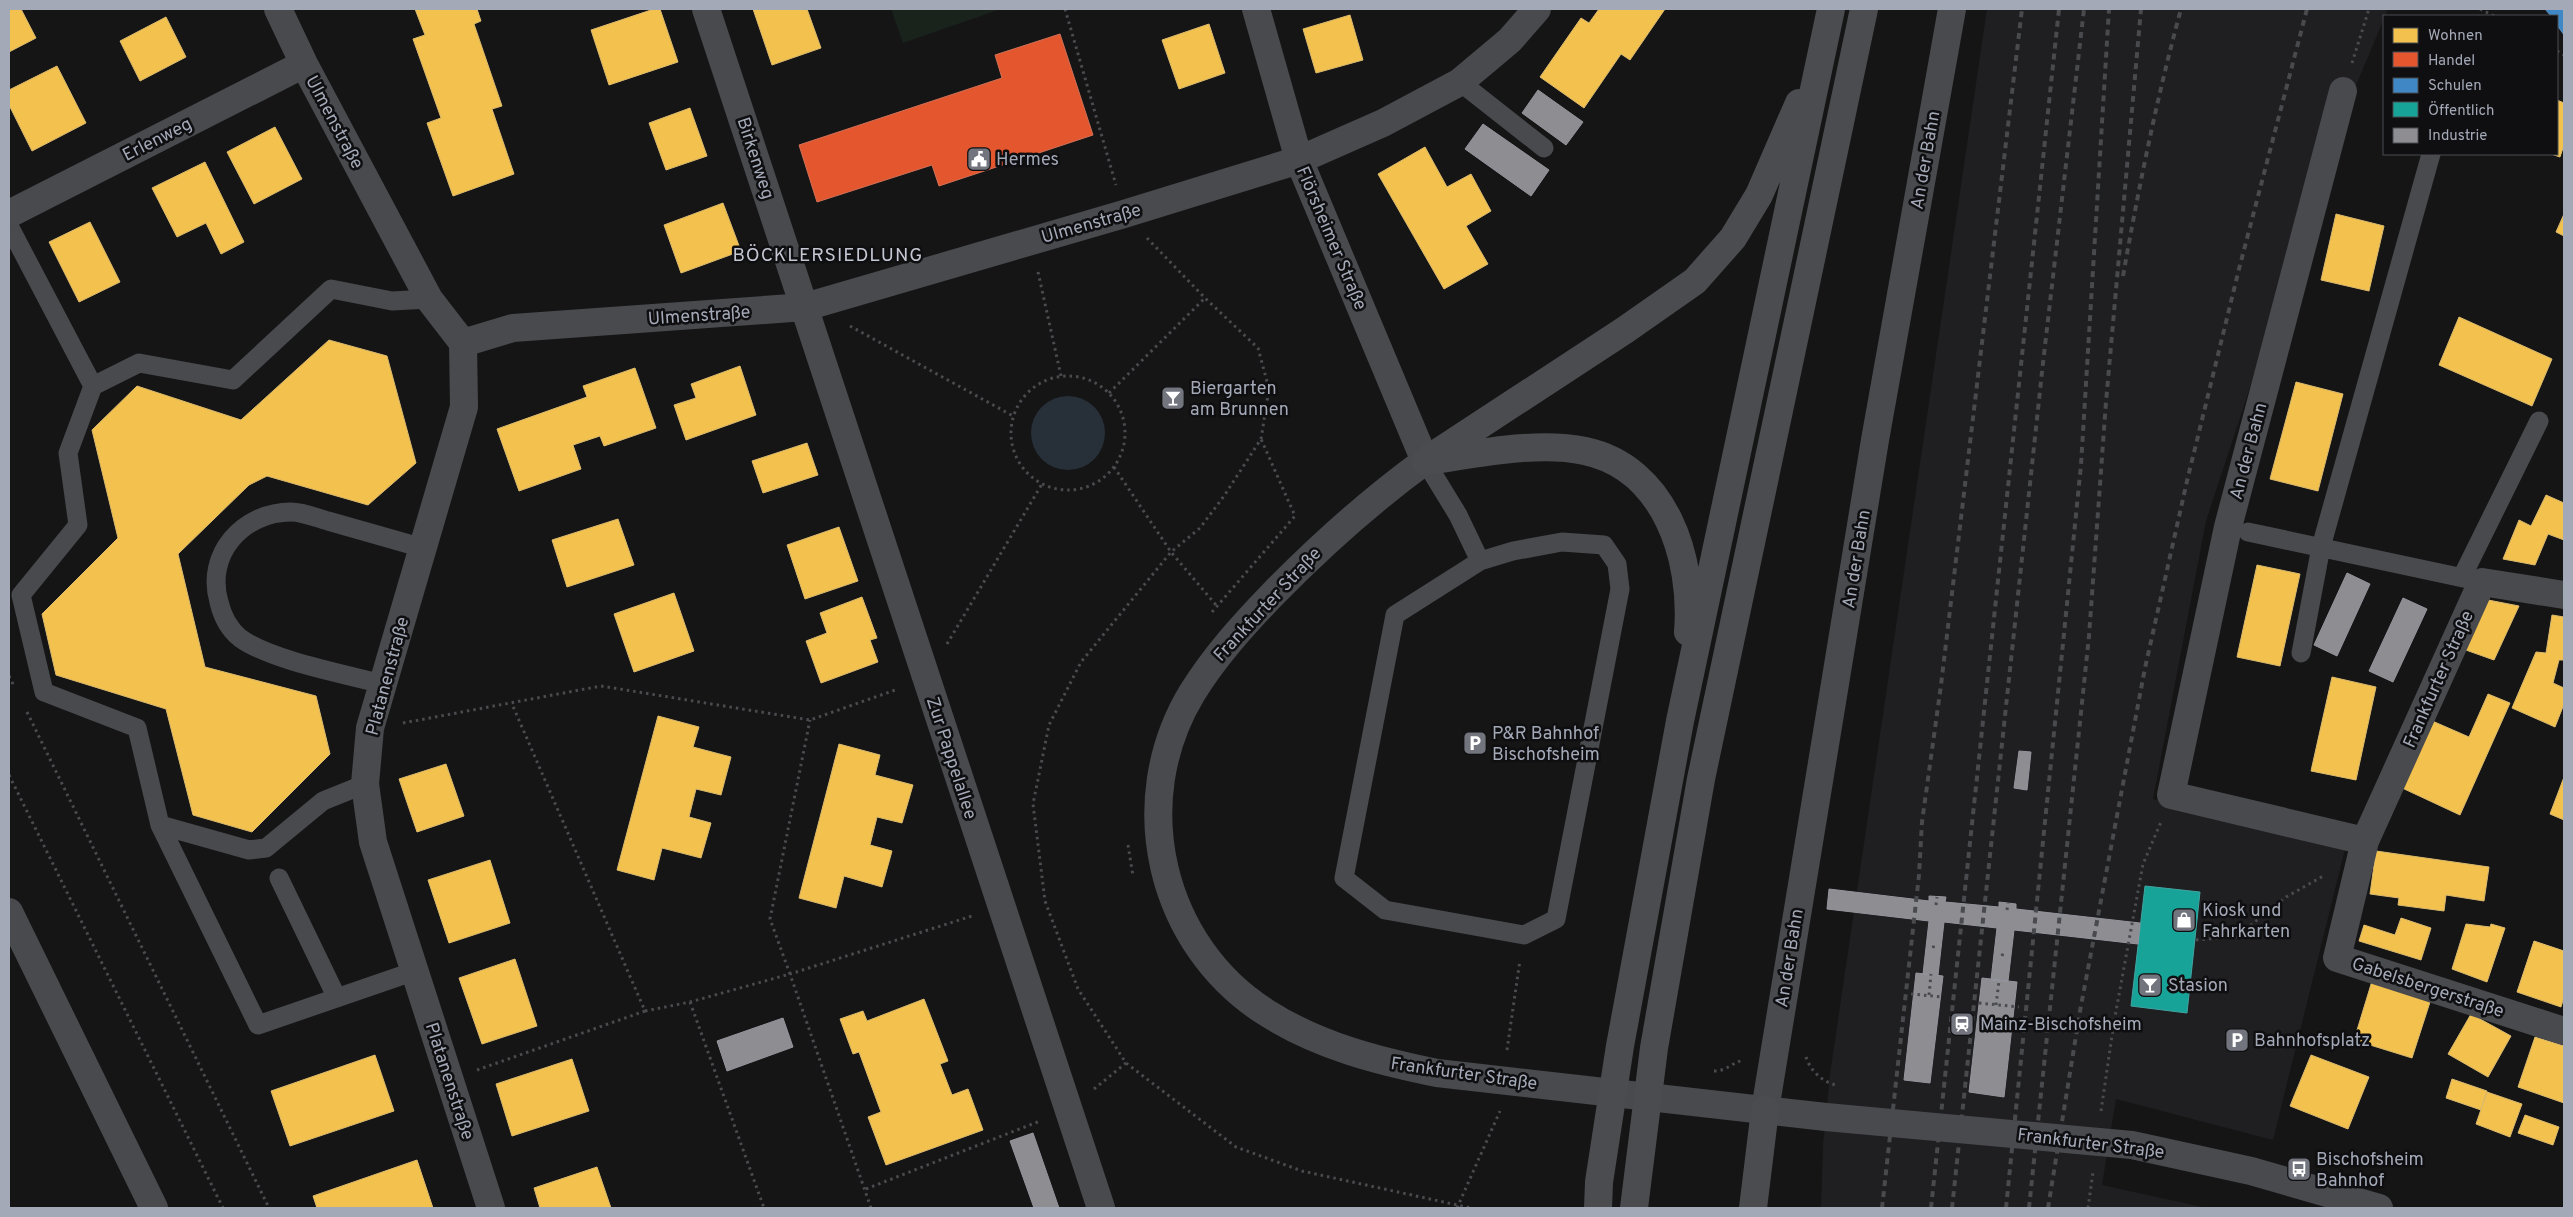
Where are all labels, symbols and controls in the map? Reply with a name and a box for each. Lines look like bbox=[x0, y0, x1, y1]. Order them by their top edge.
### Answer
legend bbox=[2383, 15, 2558, 155]
text: Wohnen bbox=[2428, 27, 2483, 46]
text: Handel bbox=[2428, 52, 2475, 71]
street label: Ulmenstraße bbox=[299, 72, 368, 173]
text: Schulen bbox=[2428, 77, 2482, 96]
text: Öffentlich bbox=[2428, 101, 2495, 121]
street label: An der Bahn bbox=[1906, 109, 1946, 211]
street label: Erlenweg bbox=[119, 113, 196, 168]
street label: Birkenweg bbox=[731, 115, 779, 202]
text: Industrie bbox=[2428, 127, 2487, 146]
public building icon: Hermes bbox=[966, 146, 992, 172]
place label: Hermes bbox=[996, 149, 1059, 172]
street label: Flörsheimer Straße bbox=[1290, 163, 1371, 314]
street label: Ulmenstraße bbox=[1039, 199, 1144, 250]
district label: BÖCKLERSIEDLUNG bbox=[733, 243, 923, 268]
street label: Ulmenstraße bbox=[647, 301, 751, 332]
place label: Biergarten am Brunnen bbox=[1190, 378, 1289, 422]
bar icon: Biergarten am Brunnen bbox=[1160, 385, 1186, 411]
street label: An der Bahn bbox=[2225, 400, 2273, 503]
street label: An der Bahn bbox=[1838, 508, 1877, 610]
street label: Frankfurter Straße bbox=[1209, 543, 1327, 667]
street label: Frankfurter Straße bbox=[2399, 607, 2480, 752]
street label: Platanenstraße bbox=[362, 614, 415, 738]
street label: Zur Pappelallee bbox=[920, 694, 981, 823]
place label: P&R Bahnhof Bischofsheim bbox=[1492, 723, 1600, 767]
parking icon: P&R Bahnhof Bischofsheim bbox=[1462, 730, 1488, 756]
place label: Kiosk und Fahrkarten bbox=[2202, 900, 2290, 944]
street label: An der Bahn bbox=[1771, 907, 1810, 1009]
shop icon: Kiosk und Fahrkarten bbox=[2171, 907, 2197, 933]
street label: Gabelsbergerstraße bbox=[2349, 953, 2507, 1024]
bar icon: Stasion bbox=[2137, 972, 2163, 998]
place label: Stasion bbox=[2168, 975, 2228, 998]
station icon: Mainz-Bischofsheim bbox=[1949, 1011, 1975, 1037]
place label: Mainz-Bischofsheim bbox=[1980, 1014, 2142, 1037]
street label: Platanenstraße bbox=[419, 1020, 478, 1143]
parking icon: Bahnhofsplatz bbox=[2224, 1027, 2250, 1053]
place label: Bahnhofsplatz bbox=[2254, 1030, 2370, 1053]
street label: Frankfurter Straße bbox=[1389, 1053, 1539, 1096]
street label: Frankfurter Straße bbox=[2016, 1124, 2166, 1165]
place label: Bischofsheim Bahnhof bbox=[2316, 1149, 2424, 1193]
bus stop icon: Bischofsheim Bahnhof bbox=[2286, 1156, 2312, 1182]

